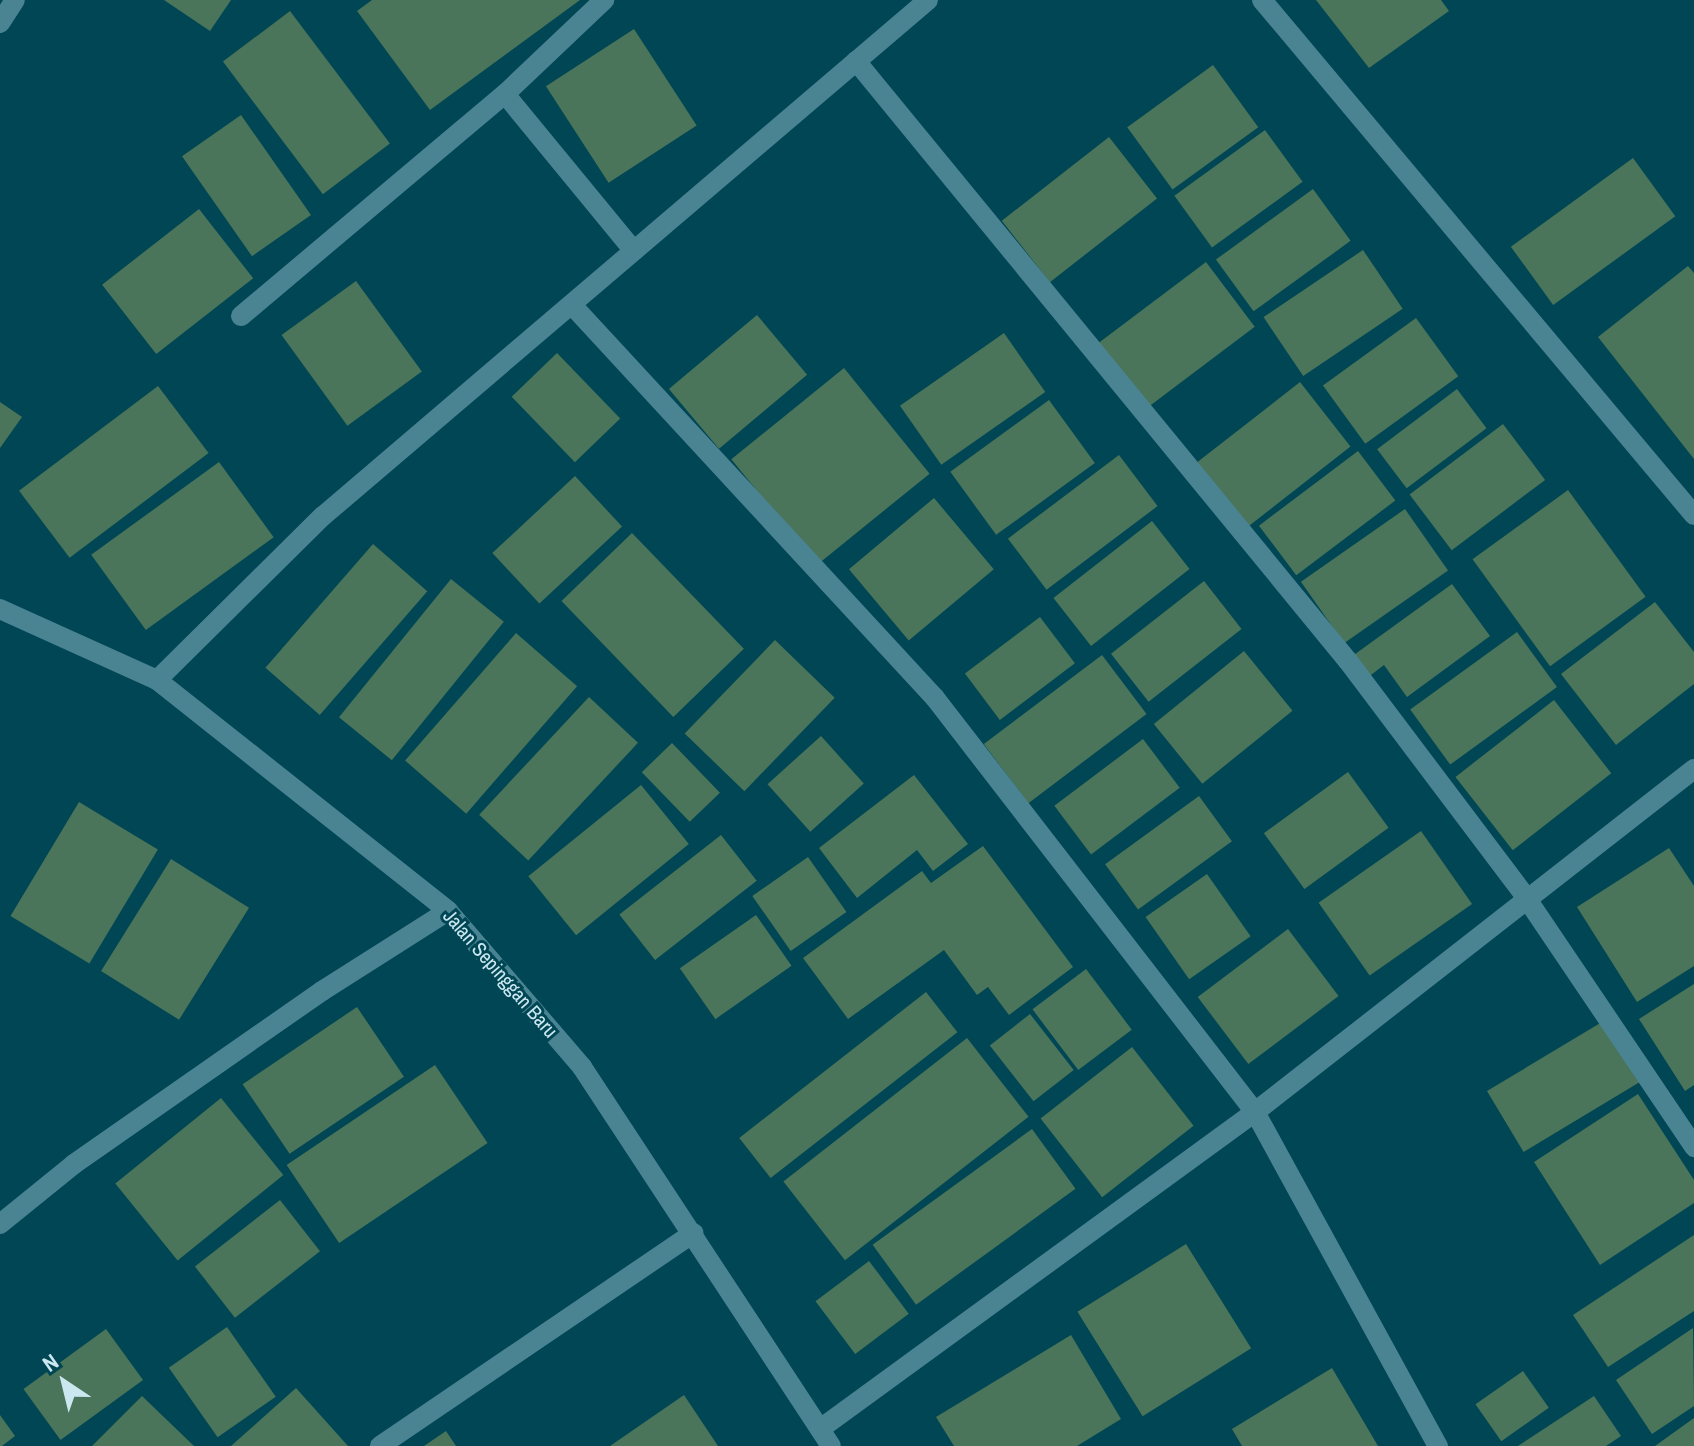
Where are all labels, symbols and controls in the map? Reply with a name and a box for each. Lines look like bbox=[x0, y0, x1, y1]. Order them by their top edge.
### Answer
street label: Jalan Sepinggan Baru bbox=[439, 904, 563, 1042]
north arrow bbox=[24, 1342, 104, 1422]
text: N bbox=[36, 1346, 64, 1378]

